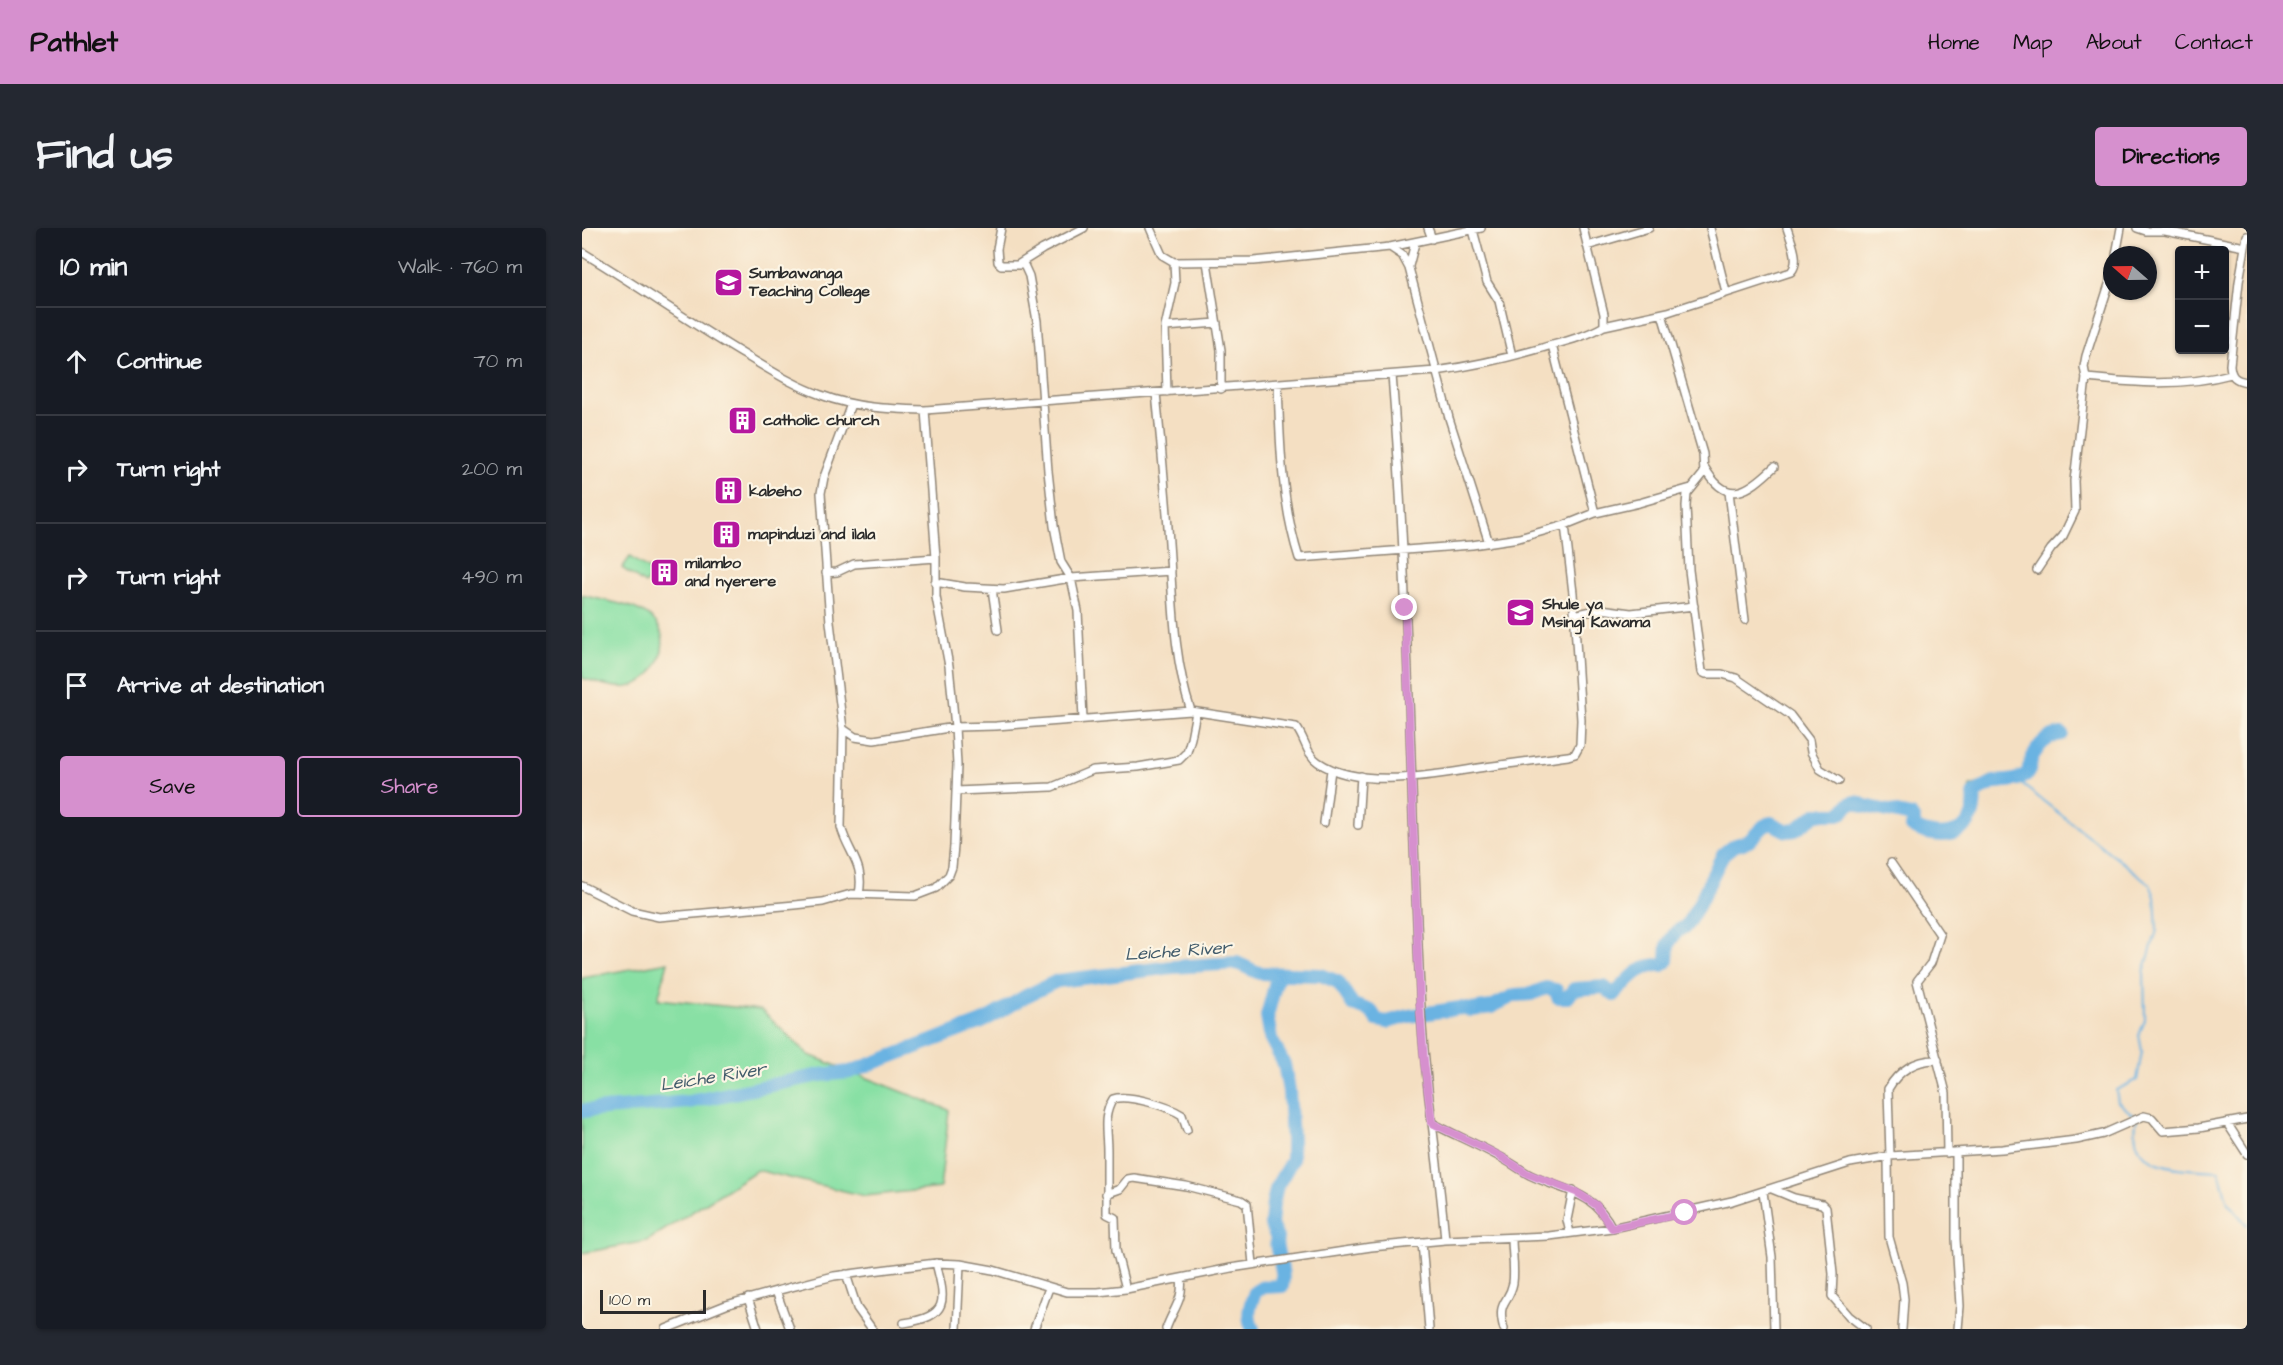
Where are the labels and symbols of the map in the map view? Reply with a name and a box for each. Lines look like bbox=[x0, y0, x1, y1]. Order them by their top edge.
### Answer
north arrow bbox=[2103, 246, 2157, 300]
place label: Sumbawanga Teaching College bbox=[748, 262, 870, 304]
school or university icon: Sumbawanga Teaching College bbox=[712, 266, 744, 298]
building icon: catholic church bbox=[726, 404, 758, 436]
place label: catholic church bbox=[763, 409, 880, 431]
building icon: kabeho bbox=[712, 475, 744, 507]
place label: kabeho bbox=[749, 480, 803, 502]
building icon: mapinduzi and ilala bbox=[711, 518, 743, 550]
place label: mapinduzi and ilala bbox=[748, 523, 876, 545]
place label: milambo and nyerere bbox=[684, 552, 777, 593]
building icon: milambo and nyerere bbox=[648, 556, 680, 588]
place label: Shule ya Msingi Kawama bbox=[1541, 593, 1651, 635]
route end bbox=[1391, 594, 1417, 620]
school or university icon: Shule ya Msingi Kawama bbox=[1505, 597, 1537, 629]
water label: Leiche River bbox=[1124, 935, 1234, 967]
water label: Leiche River bbox=[658, 1056, 770, 1098]
route start bbox=[1671, 1199, 1697, 1225]
scale bar bbox=[600, 1287, 706, 1314]

